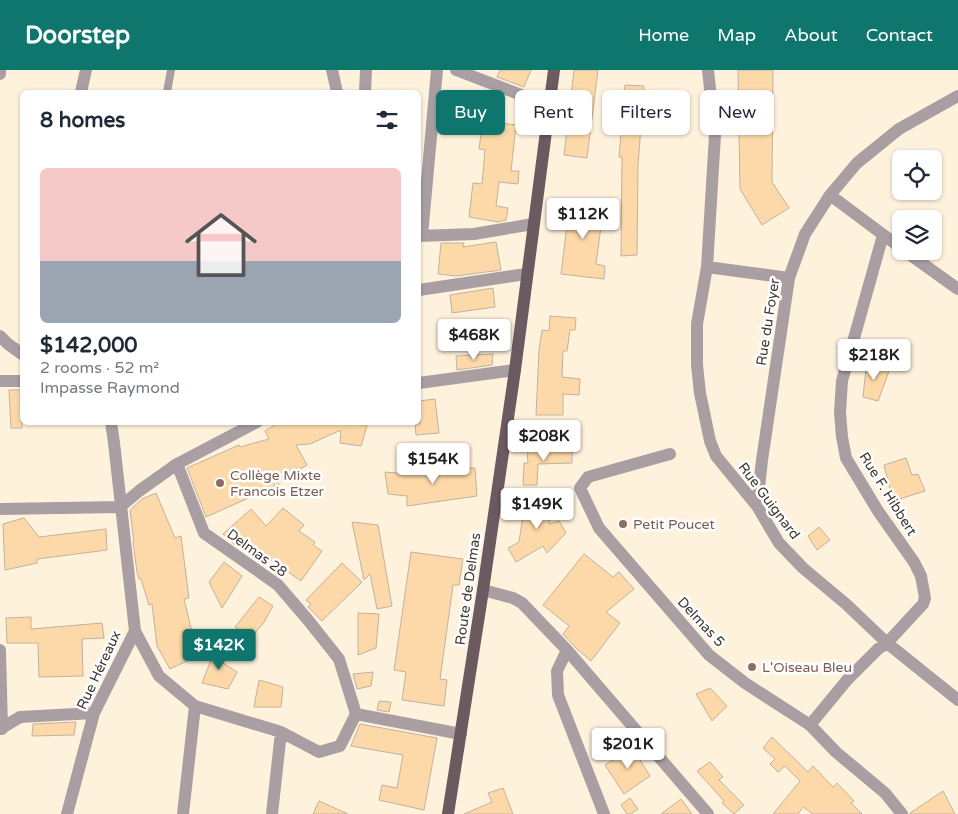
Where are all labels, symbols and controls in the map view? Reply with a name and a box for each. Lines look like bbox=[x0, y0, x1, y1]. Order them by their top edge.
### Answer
text: Doorstep bbox=[25, 21, 130, 50]
text: Home bbox=[638, 24, 689, 46]
text: Map bbox=[717, 24, 756, 46]
text: About bbox=[784, 24, 838, 46]
text: Contact bbox=[866, 24, 933, 46]
chip: Buy bbox=[436, 90, 505, 135]
chip: Rent bbox=[515, 90, 592, 135]
chip: Filters bbox=[602, 90, 690, 135]
chip: New bbox=[700, 90, 774, 135]
icon: filters bbox=[373, 106, 401, 134]
text: 8 homes bbox=[40, 108, 125, 133]
map controls bbox=[892, 150, 942, 260]
button: locate bbox=[892, 150, 942, 200]
pin: $112K bbox=[548, 198, 618, 240]
icon: home bbox=[176, 200, 266, 290]
text: $112K bbox=[558, 204, 608, 224]
button: layers bbox=[892, 210, 942, 260]
street label: Rue du Foyer bbox=[753, 277, 783, 367]
pin: $468K bbox=[439, 318, 509, 361]
text: $468K bbox=[449, 325, 499, 345]
text: $142,000 bbox=[40, 333, 138, 358]
pin: $218K bbox=[839, 338, 909, 381]
text: $218K bbox=[849, 345, 899, 365]
text: 2 rooms · 52 m² bbox=[40, 358, 159, 378]
text: Impasse Raymond bbox=[40, 378, 180, 398]
pin: $208K bbox=[509, 420, 579, 462]
text: $208K bbox=[519, 426, 569, 446]
pin: $154K bbox=[398, 442, 468, 485]
text: $154K bbox=[408, 449, 458, 469]
street label: Rue F. Hibbert bbox=[856, 449, 921, 539]
street label: Rue Guignard bbox=[735, 459, 803, 543]
place label: Collège Mixte Francois Etzer bbox=[230, 467, 325, 500]
marker: Collège Mixte Francois Etzer bbox=[214, 477, 226, 489]
pin: $149K bbox=[502, 488, 572, 530]
text: $149K bbox=[512, 494, 562, 514]
place label: Petit Poucet bbox=[633, 516, 716, 533]
marker: Petit Poucet bbox=[617, 518, 629, 530]
street label: Delmas 28 bbox=[224, 525, 291, 581]
street label: Route de Delmas bbox=[452, 531, 484, 646]
street label: Delmas 5 bbox=[674, 594, 728, 650]
street label: Rue Héreaux bbox=[73, 628, 125, 712]
pin: $142K bbox=[184, 628, 254, 671]
text: $142K bbox=[194, 635, 244, 655]
place label: L'Oiseau Bleu bbox=[762, 659, 852, 676]
marker: L'Oiseau Bleu bbox=[746, 661, 758, 673]
pin: $201K bbox=[593, 728, 663, 770]
text: $201K bbox=[603, 734, 653, 754]

